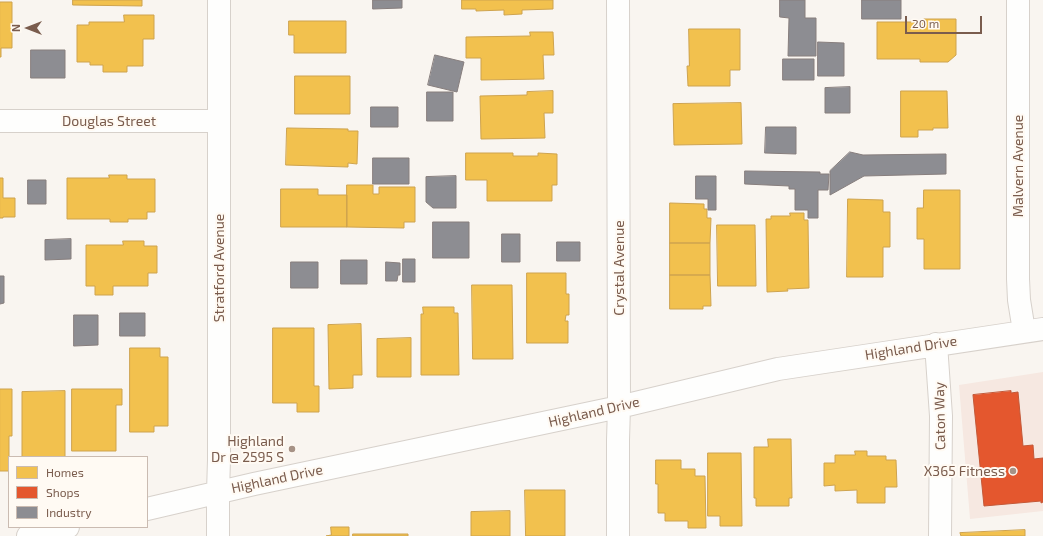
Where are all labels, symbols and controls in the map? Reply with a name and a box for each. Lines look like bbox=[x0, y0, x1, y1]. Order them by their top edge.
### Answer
north arrow bbox=[8, 8, 48, 48]
scale bar bbox=[907, 8, 984, 34]
text: 20 m bbox=[912, 16, 939, 30]
text: N bbox=[9, 24, 22, 32]
street label: Douglas Street bbox=[62, 113, 156, 129]
street label: Malvern Avenue bbox=[1010, 115, 1026, 217]
street label: Stratford Avenue bbox=[211, 214, 227, 322]
street label: Crystal Avenue bbox=[611, 220, 627, 316]
street label: Highland Drive bbox=[864, 332, 958, 364]
street label: Caton Way bbox=[931, 382, 949, 450]
street label: Highland Drive bbox=[547, 393, 641, 431]
place label: Highland Dr @ 2595 S bbox=[211, 433, 284, 466]
marker: Highland Dr @ 2595 S bbox=[287, 444, 297, 454]
legend bbox=[8, 456, 148, 528]
street label: Highland Drive bbox=[230, 461, 324, 497]
place label: X365 Fitness bbox=[924, 463, 1005, 479]
text: Homes bbox=[46, 465, 84, 479]
marker: X365 Fitness bbox=[1008, 466, 1018, 476]
text: Shops bbox=[46, 485, 80, 499]
text: Industry bbox=[46, 505, 92, 519]

